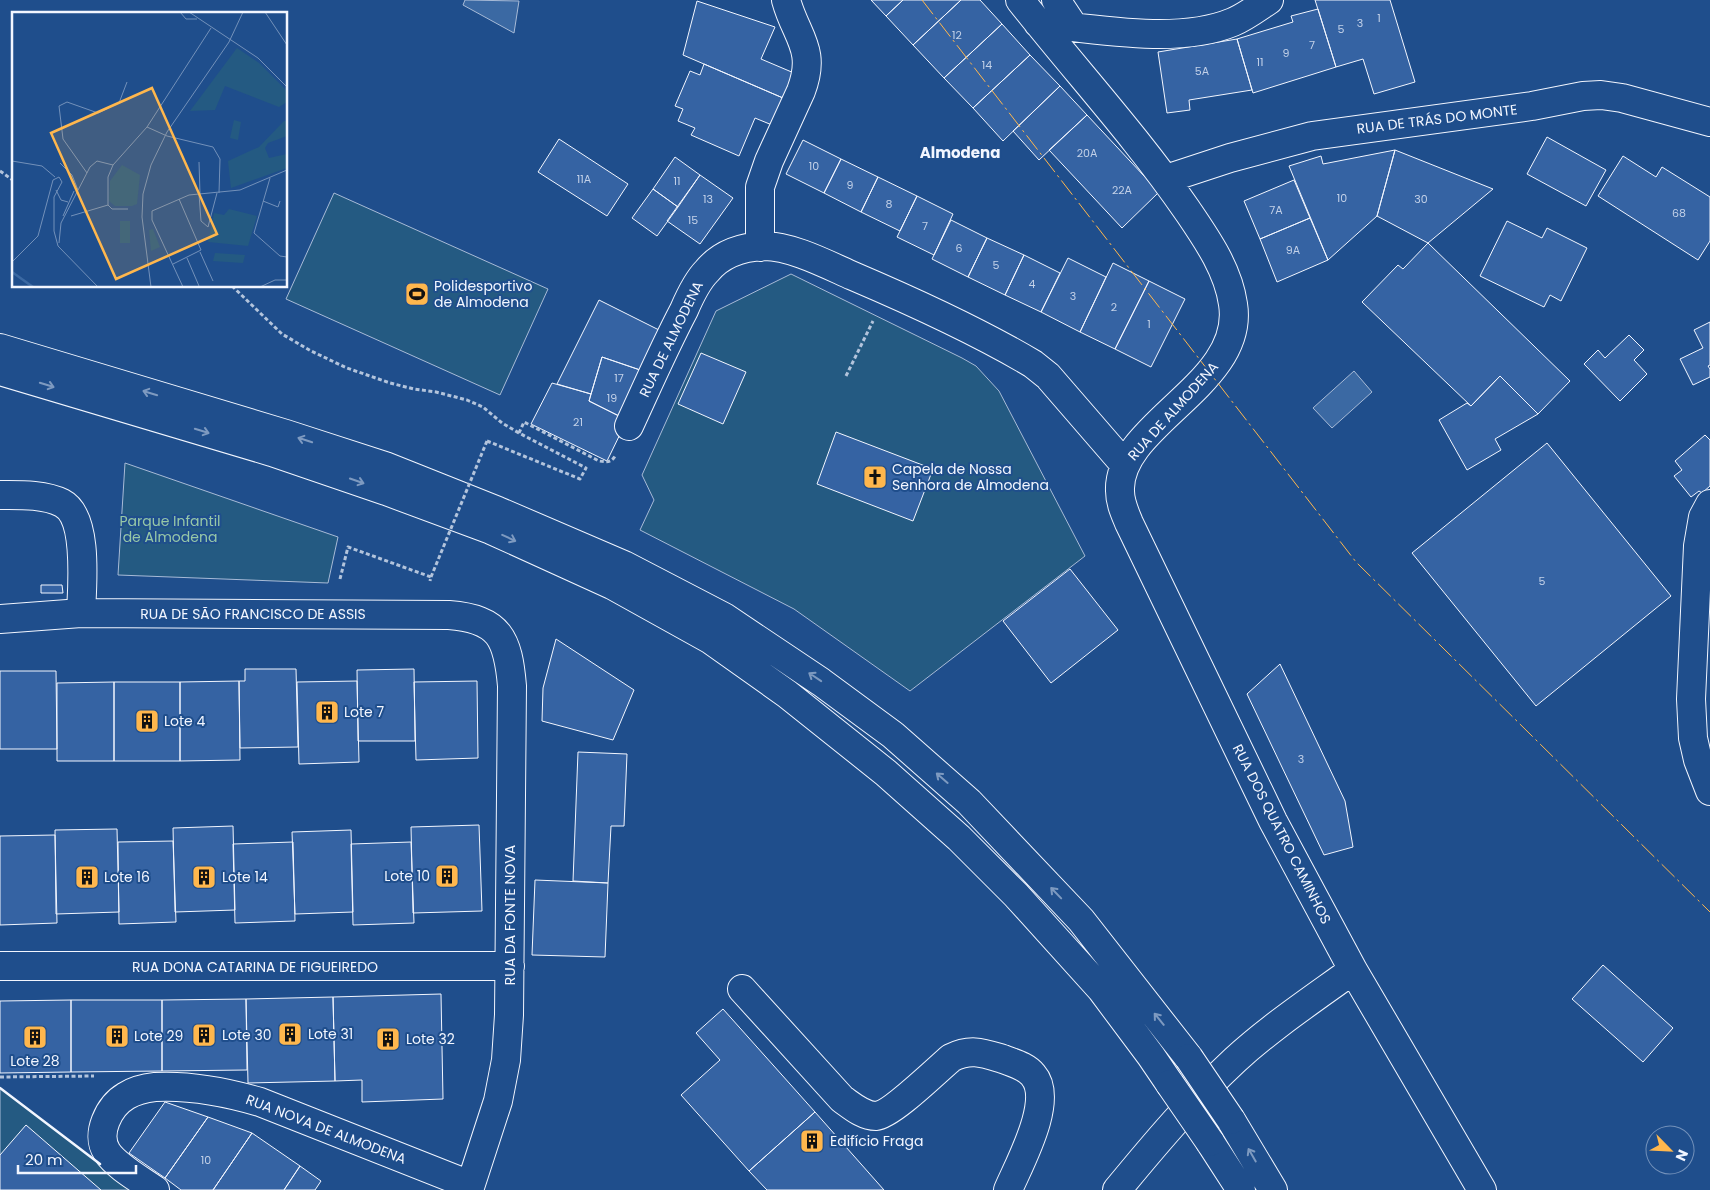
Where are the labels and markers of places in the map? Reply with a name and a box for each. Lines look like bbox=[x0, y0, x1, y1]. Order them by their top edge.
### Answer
place label: Polidesportivo de Almodena bbox=[434, 276, 532, 312]
sports icon: Polidesportivo de Almodena bbox=[404, 281, 430, 307]
place label: Capela de Nossa Senhora de Almodena bbox=[892, 459, 1049, 495]
church icon: Capela de Nossa Senhora de Almodena bbox=[862, 464, 888, 490]
building icon: Lote 7 bbox=[314, 699, 340, 725]
place label: Lote 7 bbox=[344, 702, 385, 722]
building icon: Lote 4 bbox=[134, 708, 160, 734]
place label: Lote 4 bbox=[164, 711, 206, 731]
building icon: Lote 10 bbox=[434, 863, 460, 889]
building icon: Lote 16 bbox=[74, 864, 100, 890]
building icon: Lote 14 bbox=[191, 864, 217, 890]
place label: Lote 10 bbox=[384, 866, 430, 886]
place label: Lote 16 bbox=[104, 867, 150, 887]
place label: Lote 14 bbox=[222, 867, 268, 887]
building icon: Lote 31 bbox=[277, 1021, 303, 1047]
building icon: Lote 30 bbox=[191, 1022, 217, 1048]
building icon: Lote 29 bbox=[104, 1023, 130, 1049]
building icon: Lote 28 bbox=[22, 1024, 48, 1050]
place label: Lote 31 bbox=[308, 1024, 353, 1044]
place label: Lote 30 bbox=[222, 1025, 272, 1045]
place label: Lote 29 bbox=[134, 1026, 183, 1046]
building icon: Lote 32 bbox=[375, 1026, 401, 1052]
place label: Lote 32 bbox=[406, 1029, 455, 1049]
place label: Lote 28 bbox=[10, 1051, 60, 1071]
building icon: Edifício Fraga bbox=[799, 1128, 825, 1154]
place label: Edifício Fraga bbox=[830, 1131, 923, 1151]

